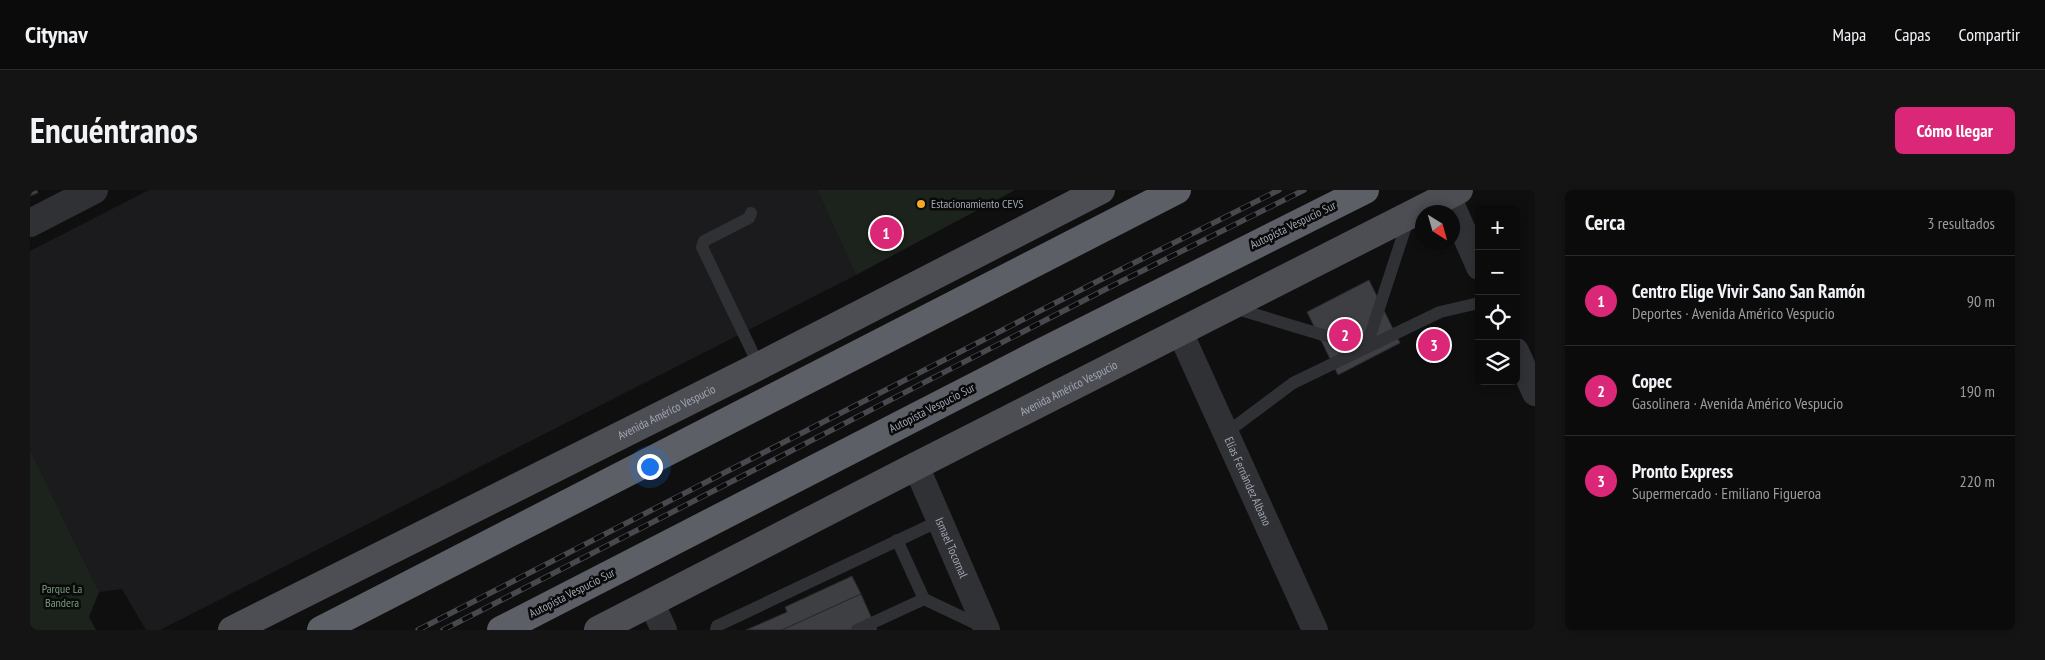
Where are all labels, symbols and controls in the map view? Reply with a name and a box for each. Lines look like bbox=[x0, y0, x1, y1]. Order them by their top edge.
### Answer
text: Citynav bbox=[25, 19, 88, 50]
text: Mapa bbox=[1833, 23, 1866, 46]
text: Capas bbox=[1894, 23, 1931, 46]
text: Compartir bbox=[1959, 23, 2020, 46]
text: Encuéntranos bbox=[30, 107, 198, 153]
button: Cómo llegar bbox=[1895, 107, 2015, 154]
place label: Estacionamiento CEVS bbox=[931, 196, 1023, 211]
street label: Autopista Vespucio Sur bbox=[1247, 197, 1339, 252]
marker: Estacionamiento CEVS bbox=[915, 198, 927, 210]
north arrow bbox=[1415, 205, 1460, 250]
map controls bbox=[1475, 205, 1520, 385]
button: + bbox=[1475, 205, 1520, 250]
text: Cerca bbox=[1585, 209, 1625, 236]
text: 3 resultados bbox=[1927, 213, 1995, 233]
pin: 1 bbox=[870, 214, 902, 252]
button: − bbox=[1475, 250, 1520, 295]
text: Centro Elige Vivir Sano San Ramón bbox=[1632, 279, 1865, 303]
text: 1 bbox=[1597, 291, 1605, 311]
text: 90 m bbox=[1967, 291, 1995, 311]
button: locate bbox=[1475, 295, 1520, 340]
text: Deportes · Avenida Américo Vespucio bbox=[1632, 303, 1835, 323]
pin: 2 bbox=[1329, 316, 1361, 354]
pin: 3 bbox=[1418, 326, 1450, 364]
button: layers bbox=[1475, 340, 1520, 385]
street label: Avenida Américo Vespucio bbox=[1017, 357, 1120, 419]
text: Copec bbox=[1632, 369, 1672, 393]
street label: Autopista Vespucio Sur bbox=[886, 379, 978, 436]
street label: Avenida Américo Vespucio bbox=[615, 381, 718, 443]
text: 2 bbox=[1597, 381, 1605, 401]
text: 190 m bbox=[1960, 381, 1995, 401]
text: Gasolinera · Avenida Américo Vespucio bbox=[1632, 393, 1843, 413]
street label: Elías Fernández Albano bbox=[1222, 434, 1275, 528]
your location bbox=[637, 454, 663, 480]
text: Pronto Express bbox=[1632, 459, 1733, 483]
text: 3 bbox=[1597, 471, 1605, 491]
text: 220 m bbox=[1960, 471, 1995, 491]
text: Supermercado · Emiliano Figueroa bbox=[1632, 483, 1821, 503]
street label: Ismael Tocornal bbox=[932, 515, 972, 580]
street label: Autopista Vespucio Sur bbox=[526, 564, 618, 621]
park label: Parque La Bandera bbox=[42, 581, 83, 610]

